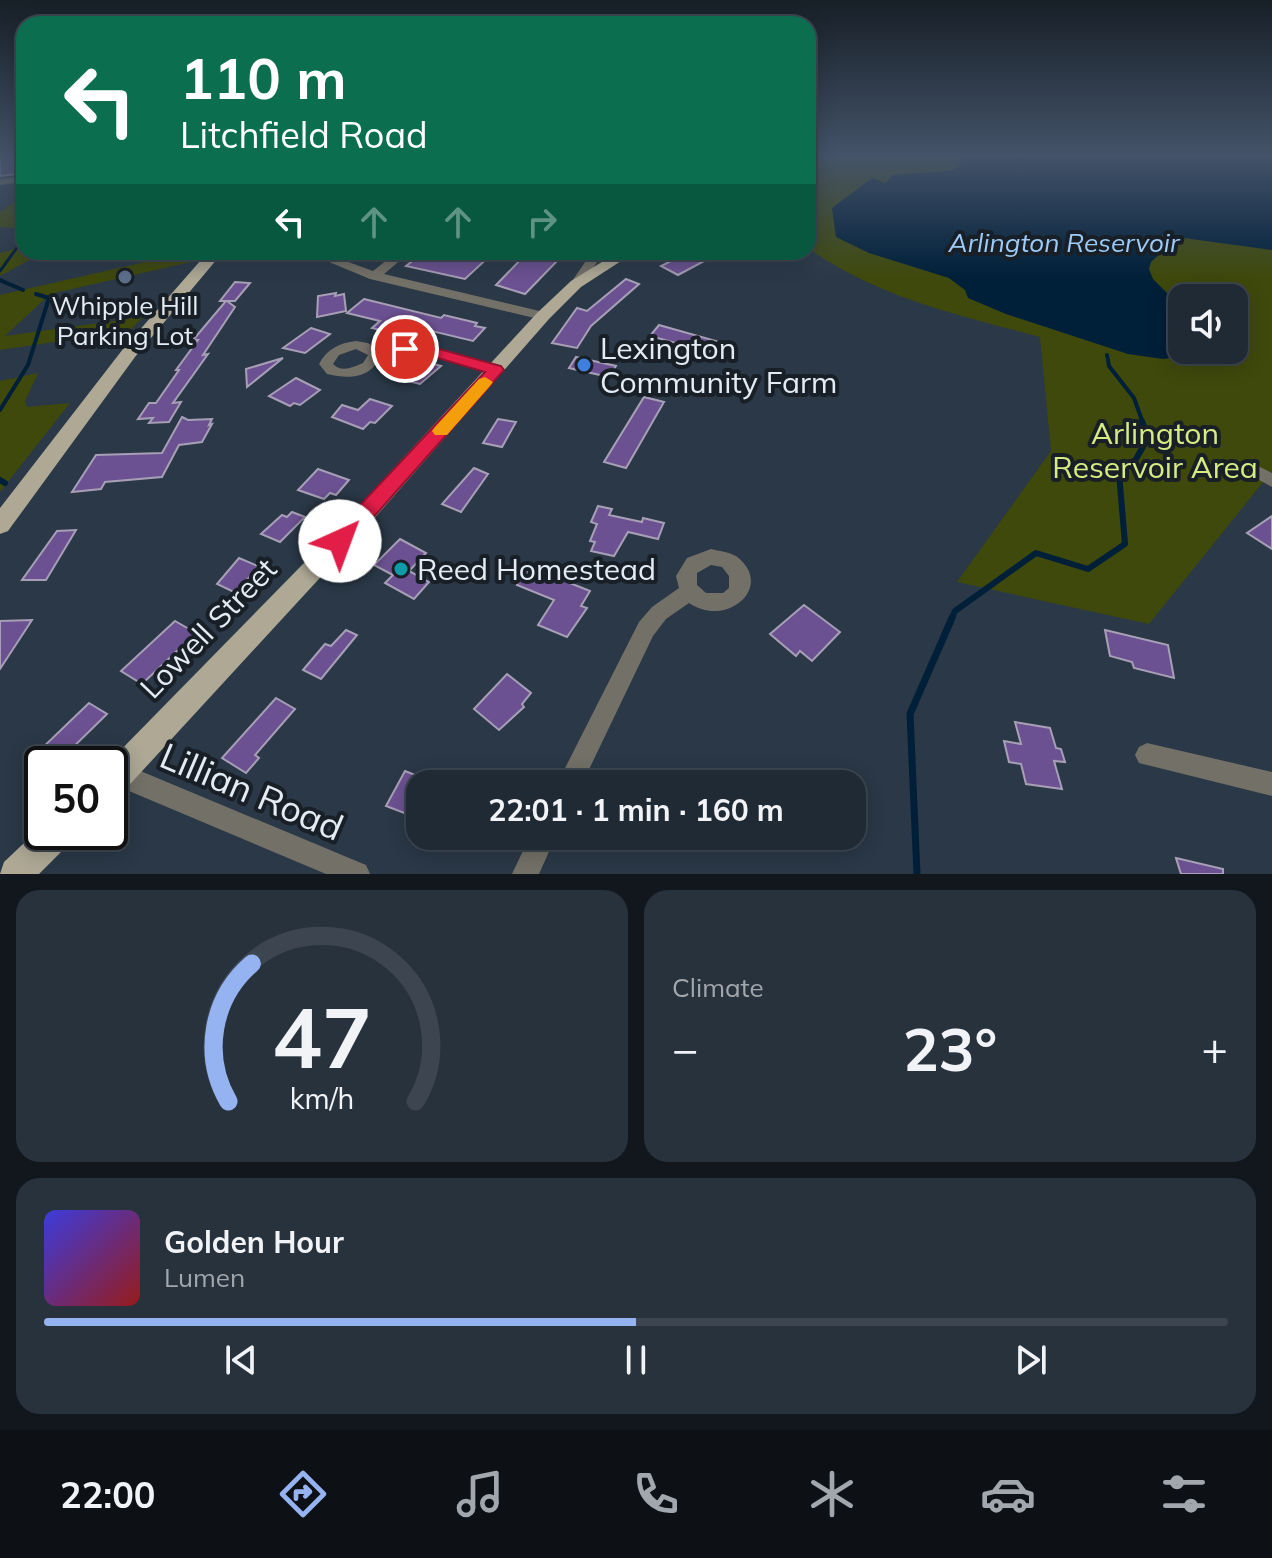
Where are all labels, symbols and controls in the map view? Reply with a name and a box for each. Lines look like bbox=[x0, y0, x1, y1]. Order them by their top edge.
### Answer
text: 110 m bbox=[180, 43, 347, 113]
icon: left bbox=[48, 48, 152, 152]
text: Litchfield Road bbox=[180, 112, 428, 157]
icon: left bbox=[268, 200, 312, 244]
icon: ahead bbox=[352, 200, 396, 244]
icon: ahead bbox=[436, 200, 480, 244]
icon: right bbox=[520, 200, 564, 244]
water label: Arlington Reservoir bbox=[948, 226, 1181, 259]
marker: Whipple Hill Parking Lot bbox=[116, 268, 134, 286]
map controls bbox=[1168, 284, 1248, 364]
button: sound bbox=[1168, 284, 1248, 364]
place label: Whipple Hill Parking Lot bbox=[51, 289, 199, 352]
pin bbox=[371, 315, 439, 383]
icon: arrive bbox=[383, 327, 427, 371]
place label: Lexington Community Farm bbox=[600, 329, 837, 401]
marker: Lexington Community Farm bbox=[575, 356, 593, 374]
park label: Arlington Reservoir Area bbox=[1052, 414, 1258, 486]
position arrow bbox=[298, 499, 382, 583]
street label: Lowell Street bbox=[132, 550, 284, 706]
place label: Reed Homestead bbox=[417, 550, 656, 588]
marker: Reed Homestead bbox=[392, 560, 410, 578]
street label: Lillian Road bbox=[154, 732, 350, 850]
speed limit sign: 50 bbox=[24, 746, 128, 850]
text: 22:01 · 1 min · 160 m bbox=[488, 791, 784, 829]
text: Climate bbox=[672, 971, 764, 1004]
text: 47 bbox=[272, 984, 372, 1089]
text: 23° bbox=[903, 1011, 997, 1086]
text: − bbox=[672, 1021, 698, 1076]
text: + bbox=[1202, 1021, 1228, 1076]
text: km/h bbox=[290, 1080, 354, 1116]
text: Golden Hour bbox=[164, 1223, 344, 1261]
text: Lumen bbox=[164, 1261, 245, 1294]
icon: previous bbox=[219, 1338, 263, 1382]
icon: pause bbox=[614, 1338, 658, 1382]
icon: next bbox=[1009, 1338, 1053, 1382]
icon: directions bbox=[275, 1466, 331, 1522]
icon: music bbox=[452, 1466, 508, 1522]
icon: phone bbox=[628, 1466, 684, 1522]
icon: climate bbox=[804, 1466, 860, 1522]
icon: car bbox=[980, 1466, 1036, 1522]
icon: filters bbox=[1156, 1466, 1212, 1522]
text: 22:00 bbox=[60, 1472, 155, 1517]

